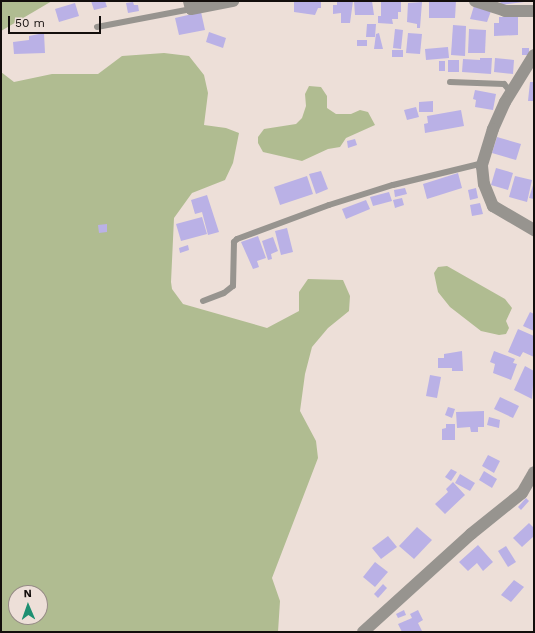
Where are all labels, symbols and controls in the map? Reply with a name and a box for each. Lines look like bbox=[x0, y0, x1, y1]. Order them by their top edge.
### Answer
scale bar bbox=[10, 8, 103, 34]
text: 50 m bbox=[15, 16, 45, 30]
north arrow bbox=[8, 585, 48, 625]
text: N bbox=[23, 587, 32, 600]

